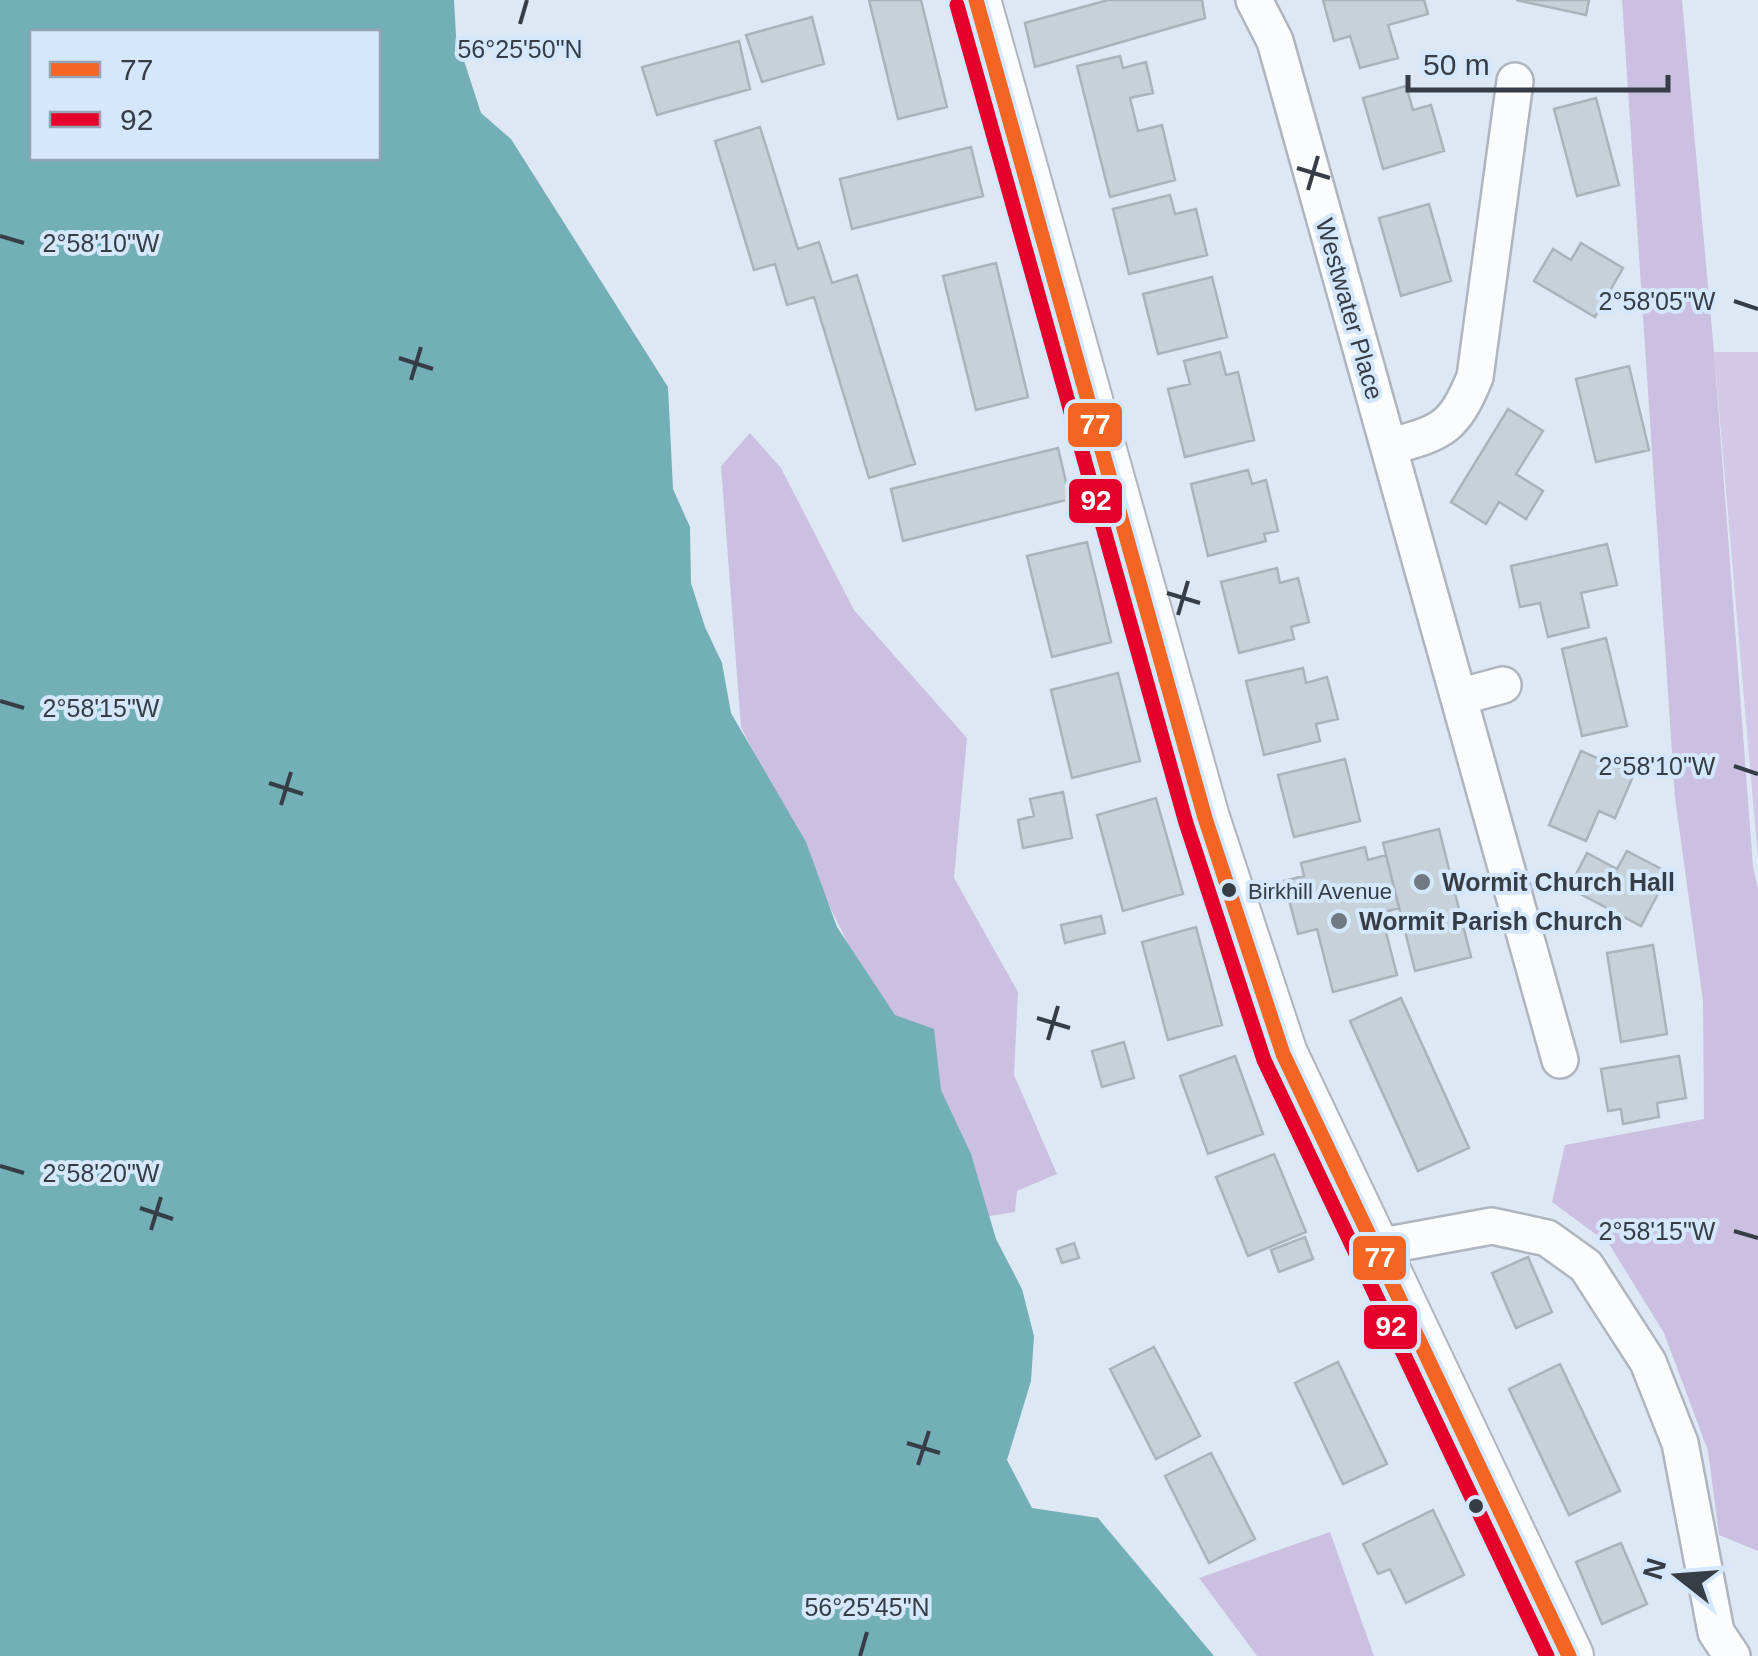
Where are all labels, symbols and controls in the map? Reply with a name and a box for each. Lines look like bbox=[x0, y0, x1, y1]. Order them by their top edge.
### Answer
legend bbox=[30, 30, 380, 160]
scale bar bbox=[1408, 30, 1668, 92]
text: 56°25'50"N bbox=[457, 35, 583, 63]
text: 50 m bbox=[1423, 48, 1490, 81]
text: 77 bbox=[120, 53, 153, 86]
text: 92 bbox=[120, 103, 153, 136]
street label: Westwater Place bbox=[1311, 215, 1389, 403]
text: 2°58'10"W bbox=[43, 229, 160, 257]
text: 2°58'05"W bbox=[1599, 287, 1716, 315]
line badge: 77 bbox=[1066, 401, 1124, 449]
text: 77 bbox=[1079, 409, 1111, 440]
line badge: 92 bbox=[1067, 477, 1124, 525]
text: 92 bbox=[1080, 485, 1112, 516]
text: 2°58'15"W bbox=[43, 694, 160, 722]
text: 2°58'10"W bbox=[1599, 752, 1716, 780]
place label: Wormit Church Hall bbox=[1442, 868, 1675, 896]
marker: Wormit Church Hall bbox=[1411, 871, 1433, 893]
place label: Birkhill Avenue bbox=[1248, 879, 1392, 904]
marker: Birkhill Avenue bbox=[1219, 880, 1239, 900]
place label: Wormit Parish Church bbox=[1359, 907, 1622, 935]
marker: Wormit Parish Church bbox=[1328, 910, 1350, 932]
text: 2°58'20"W bbox=[43, 1159, 160, 1187]
text: 2°58'15"W bbox=[1599, 1217, 1716, 1245]
line badge: 77 bbox=[1351, 1234, 1408, 1282]
text: 77 bbox=[1364, 1242, 1396, 1273]
line badge: 92 bbox=[1362, 1303, 1419, 1351]
text: 92 bbox=[1375, 1311, 1407, 1342]
unlabelled marker bbox=[1466, 1496, 1486, 1516]
north arrow bbox=[1628, 1526, 1728, 1626]
text: N bbox=[1637, 1555, 1672, 1583]
text: 56°25'45"N bbox=[804, 1593, 930, 1621]

